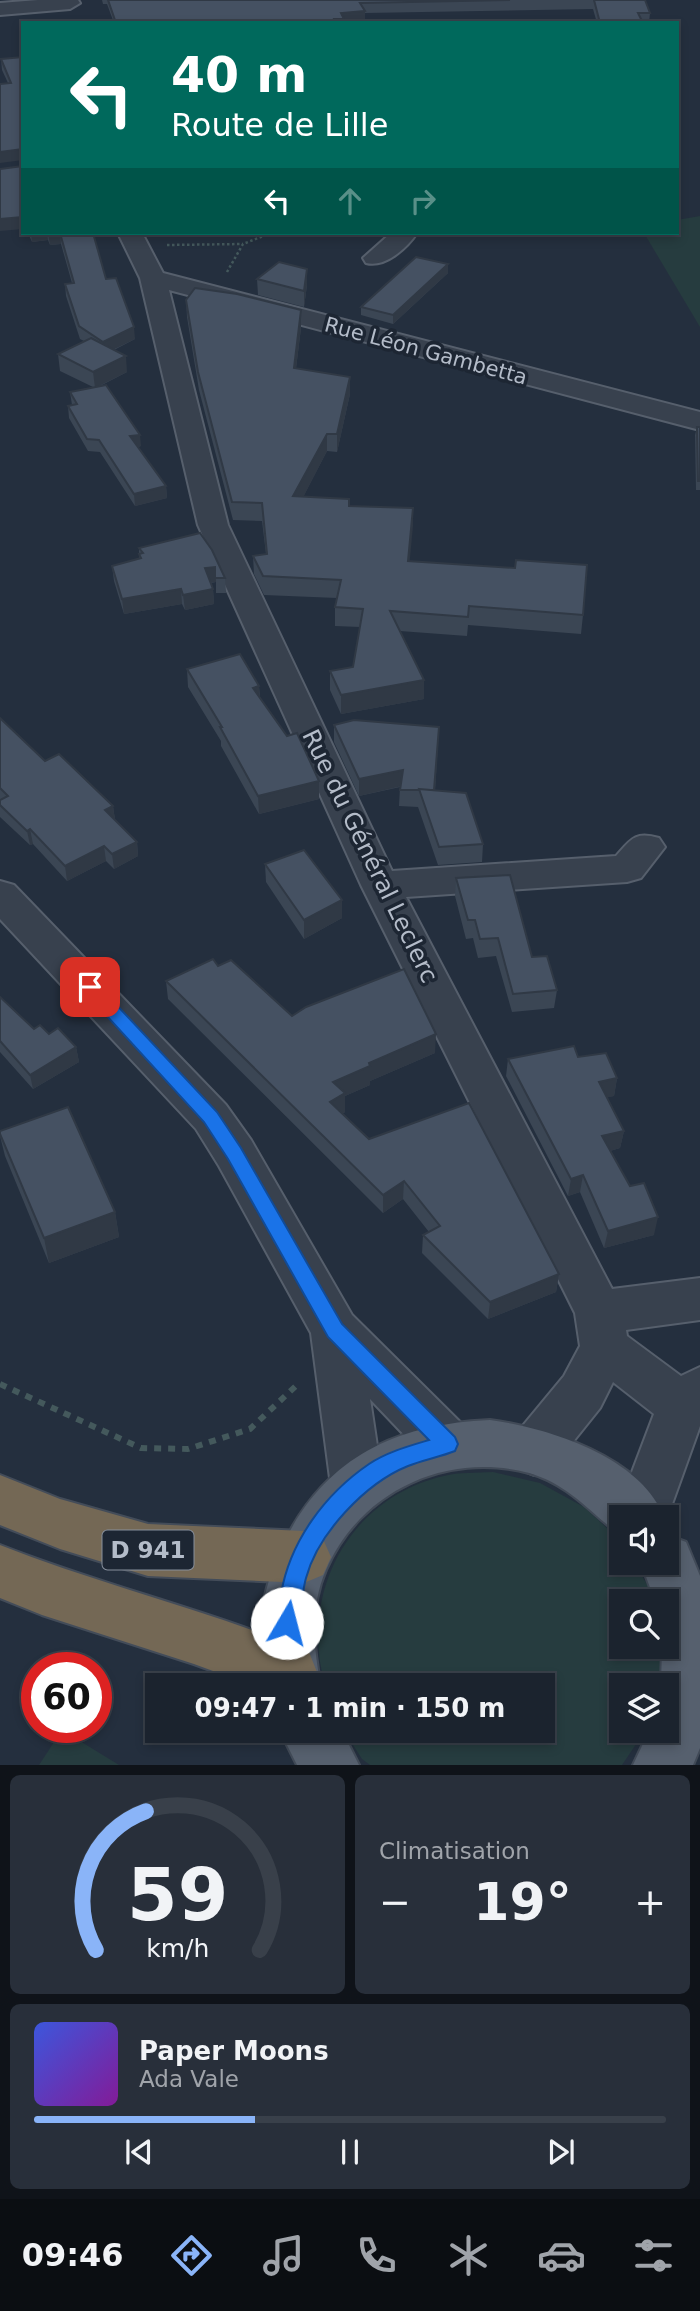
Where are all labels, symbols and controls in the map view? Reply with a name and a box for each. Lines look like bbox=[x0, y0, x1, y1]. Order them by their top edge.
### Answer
text: 40 m bbox=[171, 47, 307, 104]
icon: left bbox=[56, 49, 147, 140]
text: Route de Lille bbox=[171, 106, 388, 144]
icon: left bbox=[258, 182, 296, 220]
icon: ahead bbox=[331, 182, 369, 220]
icon: right bbox=[404, 182, 442, 220]
street label: Rue Léon Gambetta bbox=[322, 312, 530, 390]
street label: Rue du Général Leclerc bbox=[296, 725, 444, 987]
pin bbox=[60, 957, 120, 1017]
icon: arrive bbox=[71, 968, 109, 1006]
map controls bbox=[609, 1505, 679, 1743]
button: sound bbox=[609, 1505, 679, 1575]
road number: D 941 bbox=[102, 1530, 194, 1569]
position arrow bbox=[250, 1586, 324, 1660]
button: search bbox=[609, 1589, 679, 1659]
speed limit sign: 60 bbox=[21, 1652, 112, 1743]
button: layers bbox=[609, 1673, 679, 1743]
text: 09:47 · 1 min · 150 m bbox=[195, 1693, 505, 1723]
text: Climatisation bbox=[379, 1838, 530, 1864]
text: 59 bbox=[127, 1853, 228, 1938]
text: 19° bbox=[473, 1872, 572, 1932]
text: − bbox=[379, 1880, 411, 1924]
text: + bbox=[634, 1880, 666, 1924]
text: km/h bbox=[146, 1934, 209, 1963]
text: Paper Moons bbox=[139, 2036, 329, 2066]
text: Ada Vale bbox=[139, 2066, 239, 2092]
icon: previous bbox=[120, 2133, 158, 2171]
icon: pause bbox=[331, 2133, 369, 2171]
icon: next bbox=[542, 2133, 580, 2171]
icon: directions bbox=[167, 2231, 216, 2280]
icon: music bbox=[259, 2231, 308, 2280]
icon: phone bbox=[352, 2231, 401, 2280]
icon: climate bbox=[444, 2231, 493, 2280]
icon: car bbox=[537, 2231, 586, 2280]
icon: filters bbox=[629, 2231, 678, 2280]
text: 09:46 bbox=[22, 2236, 124, 2274]

